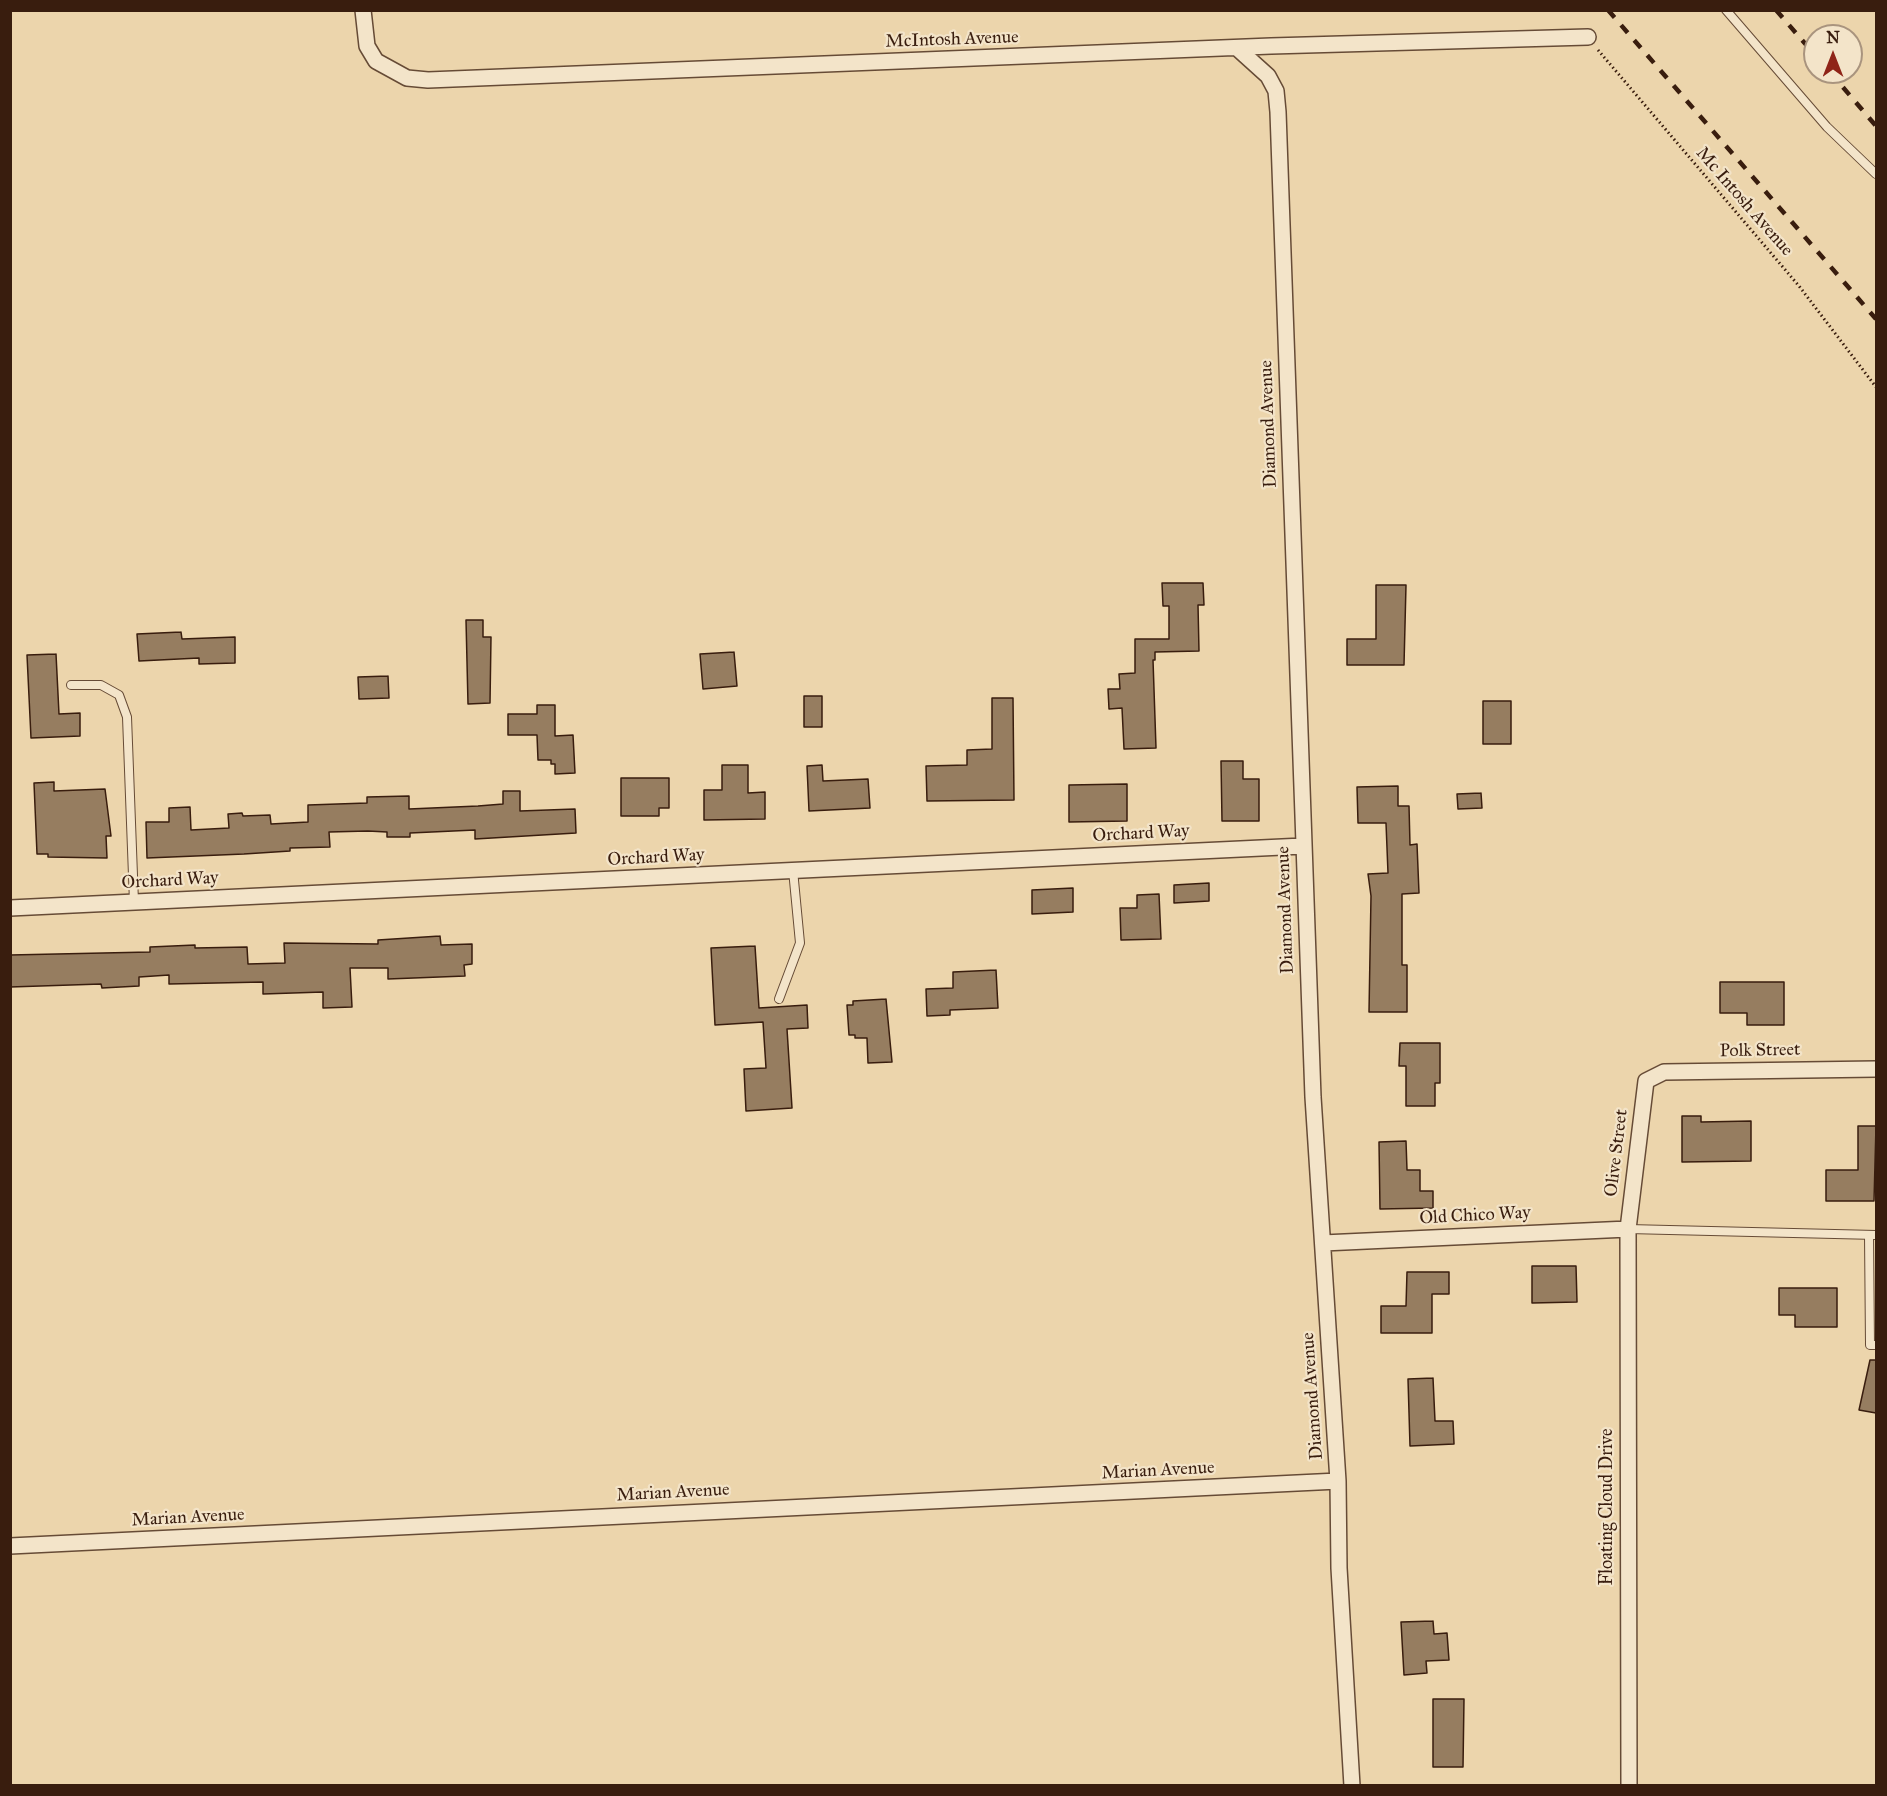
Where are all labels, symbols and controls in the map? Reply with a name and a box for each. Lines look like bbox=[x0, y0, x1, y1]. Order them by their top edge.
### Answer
north arrow bbox=[1803, 24, 1863, 84]
street label: McIntosh Avenue bbox=[885, 27, 1019, 53]
text: N bbox=[1826, 28, 1840, 47]
street label: Mc Intosh Avenue bbox=[1691, 143, 1797, 261]
street label: Diamond Avenue bbox=[1256, 360, 1282, 488]
street label: Orchard Way bbox=[1092, 821, 1190, 847]
street label: Orchard Way bbox=[607, 845, 705, 871]
street label: Diamond Avenue bbox=[1273, 846, 1299, 974]
street label: Orchard Way bbox=[121, 868, 219, 894]
street label: Polk Street bbox=[1719, 1039, 1801, 1063]
street label: Olive Street bbox=[1601, 1108, 1633, 1198]
street label: Old Chico Way bbox=[1419, 1202, 1531, 1230]
street label: Diamond Avenue bbox=[1298, 1332, 1328, 1460]
street label: Floating Cloud Drive bbox=[1597, 1428, 1619, 1586]
street label: Marian Avenue bbox=[1101, 1457, 1215, 1485]
street label: Marian Avenue bbox=[616, 1479, 730, 1507]
street label: Marian Avenue bbox=[131, 1504, 245, 1532]

